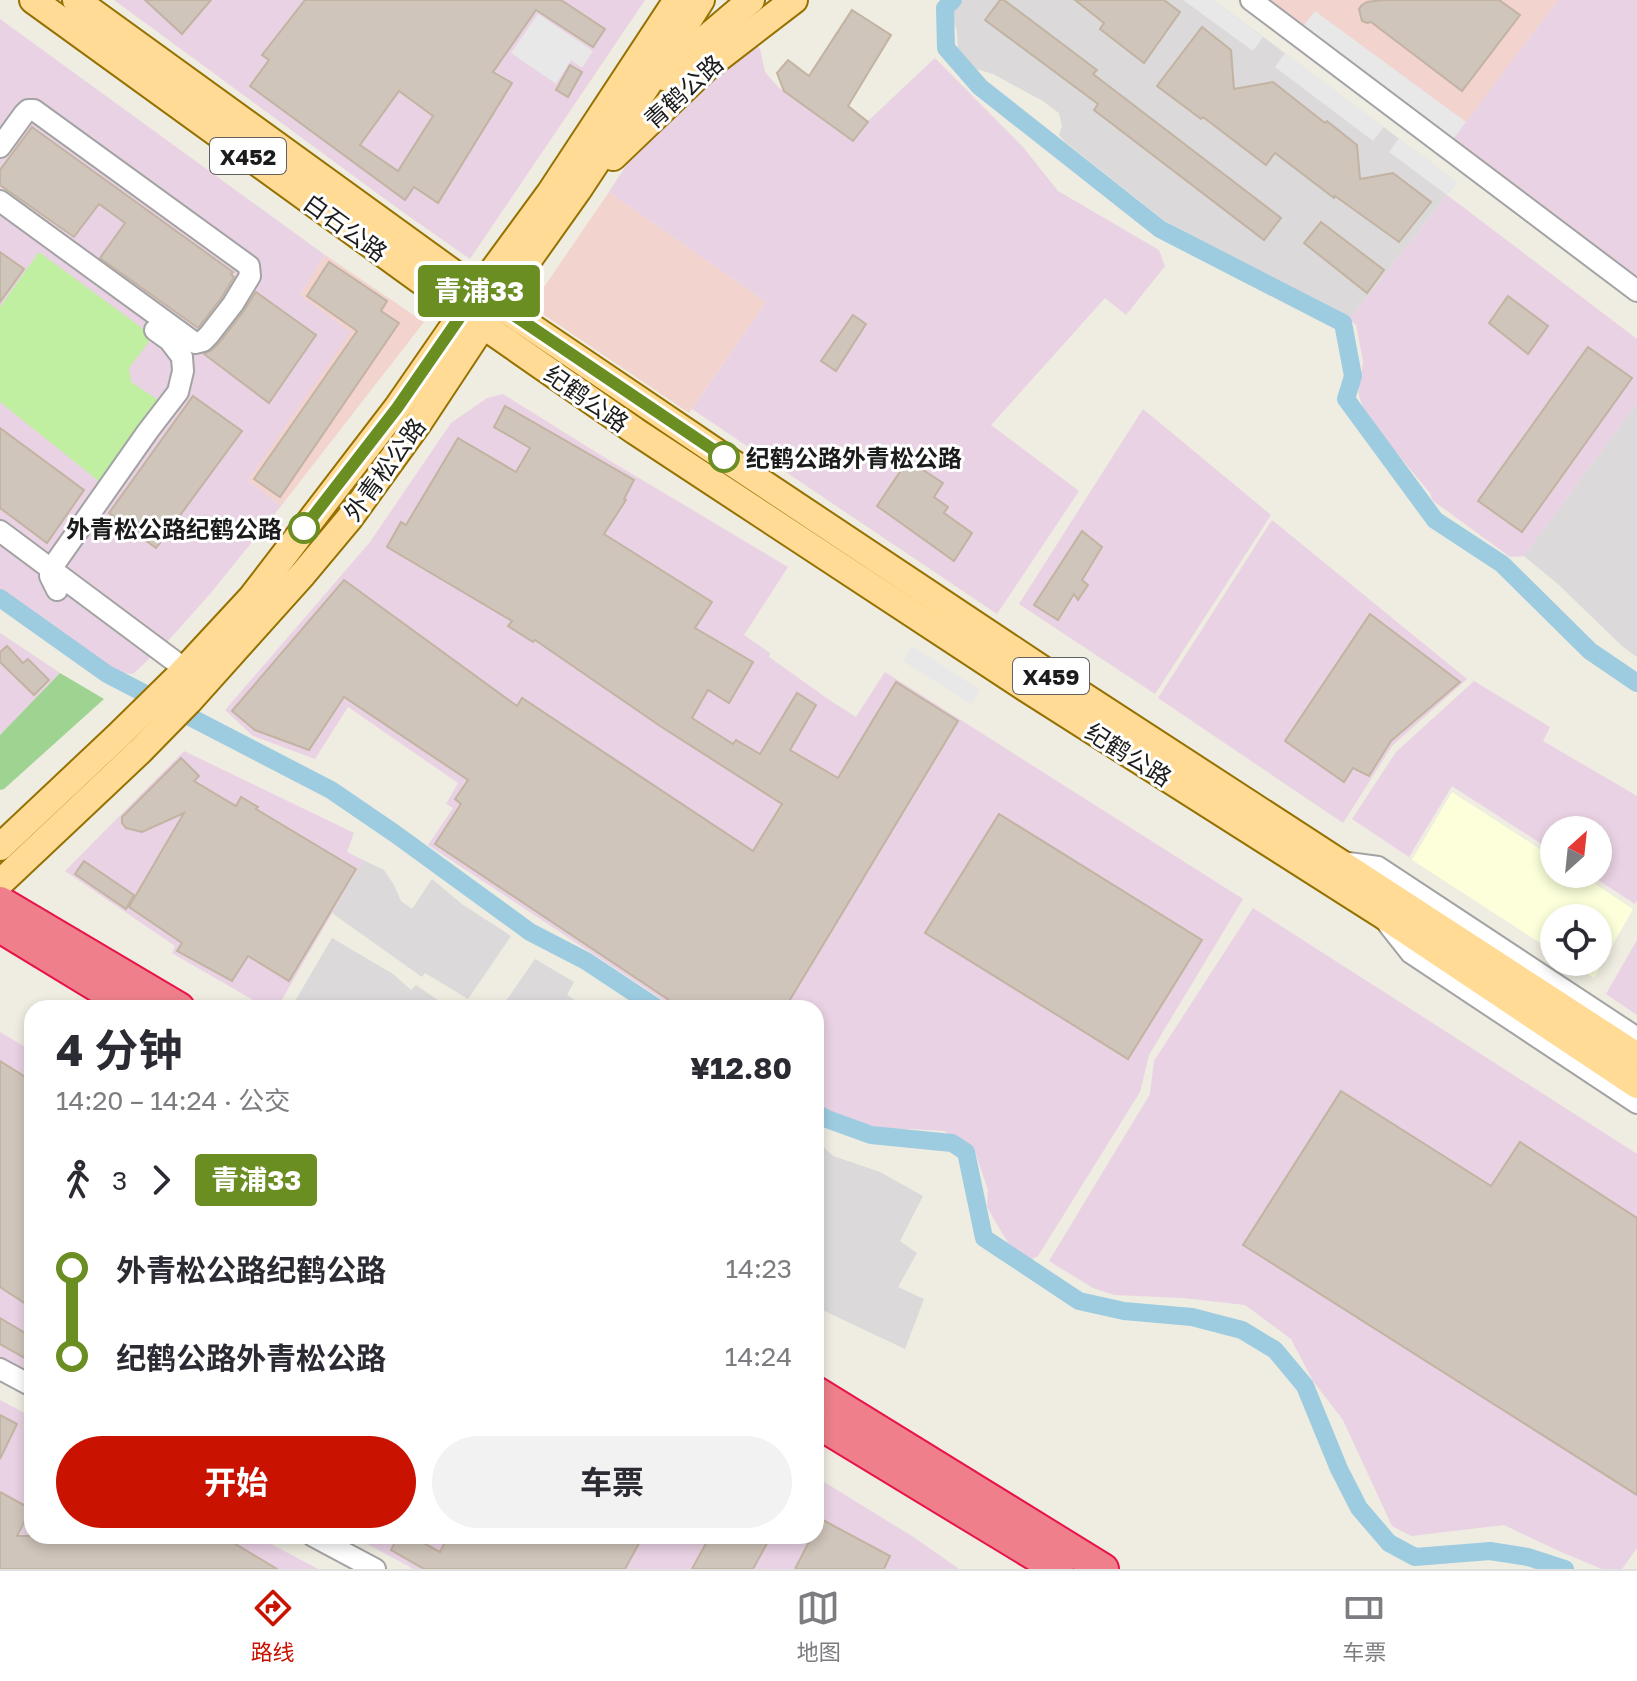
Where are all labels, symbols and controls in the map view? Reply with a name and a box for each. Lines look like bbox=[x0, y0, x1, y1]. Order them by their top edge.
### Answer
street label: 青鹤公路 bbox=[638, 48, 728, 134]
road number: X452 bbox=[210, 138, 286, 174]
street label: 白石公路 bbox=[299, 187, 393, 267]
line badge: 青浦33 bbox=[423, 265, 535, 317]
text: 青浦33 bbox=[434, 274, 524, 307]
street label: 纪鹤公路 bbox=[539, 359, 635, 437]
street label: 外青松公路 bbox=[337, 412, 431, 526]
marker: 纪鹤公路外青松公路 bbox=[709, 442, 739, 472]
place label: 纪鹤公路外青松公路 bbox=[746, 443, 962, 472]
marker: 外青松公路纪鹤公路 bbox=[289, 513, 319, 543]
place label: 外青松公路纪鹤公路 bbox=[66, 514, 282, 543]
road number: X459 bbox=[1013, 658, 1089, 694]
street label: 纪鹤公路 bbox=[1081, 716, 1177, 792]
north arrow bbox=[1540, 816, 1612, 888]
map controls bbox=[1540, 816, 1612, 976]
button: locate bbox=[1540, 904, 1612, 976]
text: 4 分钟 bbox=[56, 1023, 183, 1076]
text: ¥12.80 bbox=[690, 1050, 792, 1086]
text: 14:20 – 14:24 · 公交 bbox=[56, 1085, 290, 1116]
icon: walk bbox=[56, 1158, 100, 1202]
icon: forward bbox=[139, 1158, 183, 1202]
text: 青浦33 bbox=[211, 1163, 301, 1196]
text: 3 bbox=[112, 1165, 127, 1196]
text: 外青松公路纪鹤公路 bbox=[116, 1252, 386, 1288]
text: 14:23 bbox=[725, 1253, 792, 1284]
text: 纪鹤公路外青松公路 bbox=[116, 1340, 386, 1376]
text: 14:24 bbox=[725, 1341, 792, 1372]
button: 开始 bbox=[56, 1436, 416, 1528]
button: 车票 bbox=[432, 1436, 792, 1528]
tab: 路线 bbox=[251, 1586, 295, 1666]
tab: 地图 bbox=[796, 1586, 840, 1666]
tab: 车票 bbox=[1342, 1586, 1386, 1666]

